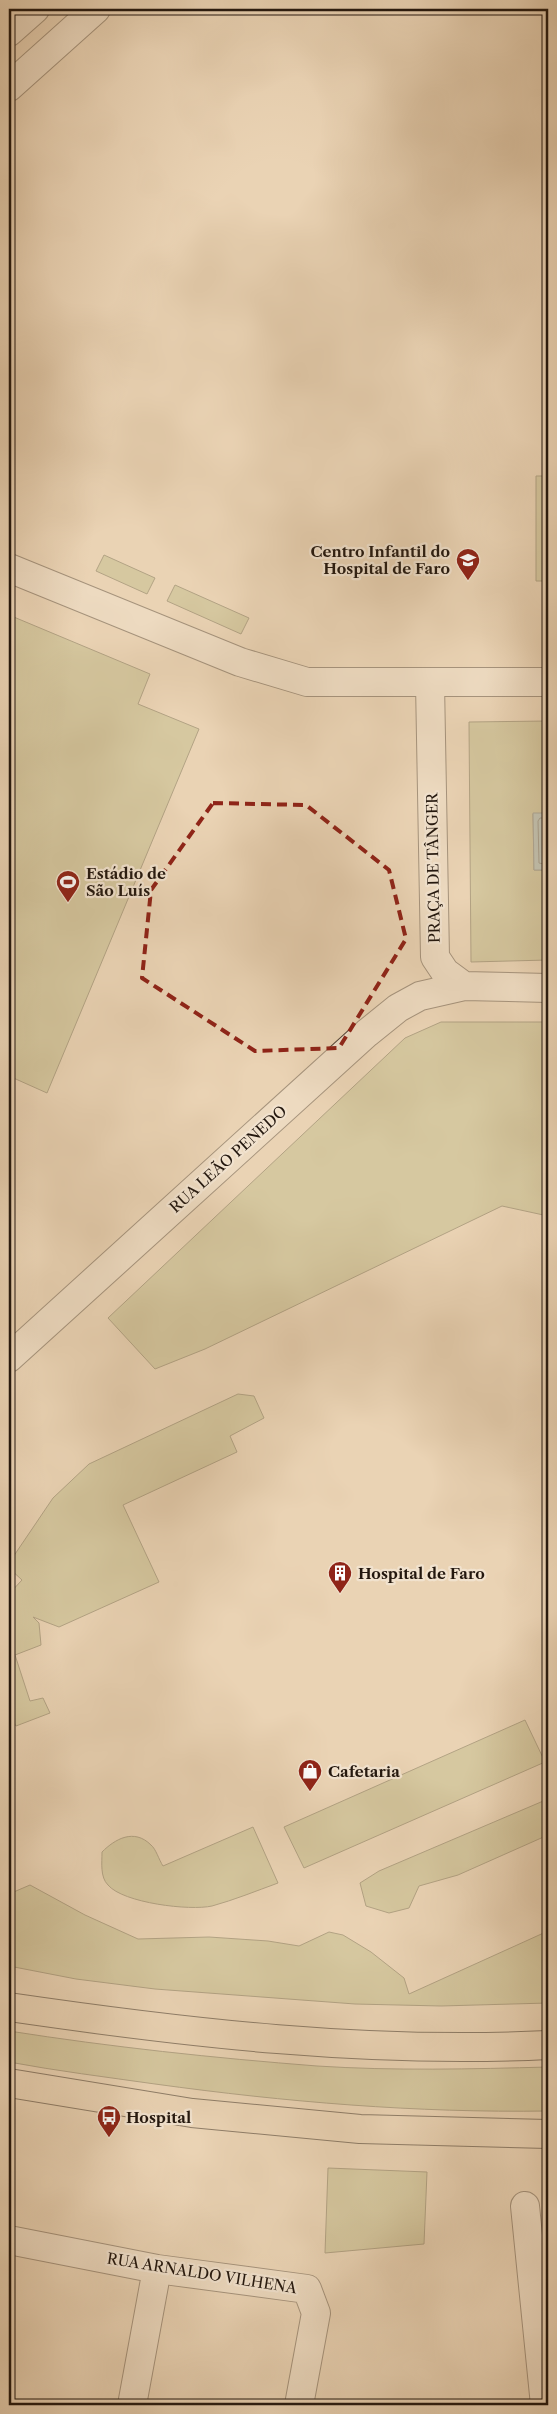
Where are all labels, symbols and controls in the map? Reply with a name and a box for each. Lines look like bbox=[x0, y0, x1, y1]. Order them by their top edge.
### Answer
place label: Centro Infantil do Hospital de Faro bbox=[311, 542, 450, 578]
school or university icon: Centro Infantil do Hospital de Faro bbox=[455, 547, 481, 581]
street label: PRAÇA DE TÂNGER bbox=[422, 792, 444, 943]
place label: Estádio de São Luís bbox=[86, 864, 166, 900]
sports icon: Estádio de São Luís bbox=[55, 869, 81, 903]
street label: RUA LEÃO PENEDO bbox=[165, 1101, 291, 1217]
building icon: Hospital de Faro bbox=[327, 1560, 353, 1594]
place label: Hospital de Faro bbox=[358, 1564, 485, 1583]
shop icon: Cafetaria bbox=[297, 1758, 323, 1792]
place label: Cafetaria bbox=[328, 1762, 400, 1781]
bus stop icon: Hospital bbox=[96, 2104, 122, 2138]
place label: Hospital bbox=[126, 2108, 191, 2127]
street label: RUA ARNALDO VILHENA bbox=[106, 2249, 299, 2298]

